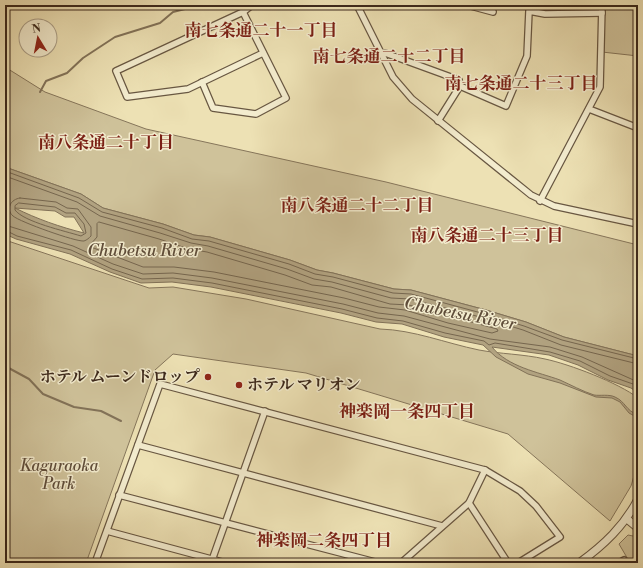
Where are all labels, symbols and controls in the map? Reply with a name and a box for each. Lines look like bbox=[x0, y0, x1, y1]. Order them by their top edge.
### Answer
north arrow bbox=[18, 18, 58, 58]
district label: 南七条通二十一丁目 bbox=[185, 20, 338, 42]
text: N bbox=[31, 21, 42, 37]
district label: 南七条通二十二丁目 bbox=[313, 46, 466, 68]
district label: 南七条通二十三丁目 bbox=[445, 73, 598, 95]
district label: 南八条通二十丁目 bbox=[38, 132, 174, 154]
district label: 南八条通二十二丁目 bbox=[281, 195, 434, 217]
district label: 南八条通二十三丁目 bbox=[411, 225, 564, 247]
water label: Chubetsu River bbox=[87, 240, 202, 262]
water label: Chubetsu River bbox=[402, 292, 519, 336]
place label: ホテル ムーンドロップ bbox=[40, 367, 200, 387]
marker: ホテル ムーンドロップ bbox=[203, 372, 213, 382]
place label: ホテル マリオン bbox=[247, 375, 361, 395]
marker: ホテル マリオン bbox=[234, 380, 244, 390]
district label: 神楽岡一条四丁目 bbox=[339, 401, 475, 423]
park label: Kaguraoka Park bbox=[20, 456, 98, 494]
district label: 神楽岡二条四丁目 bbox=[256, 530, 392, 552]

